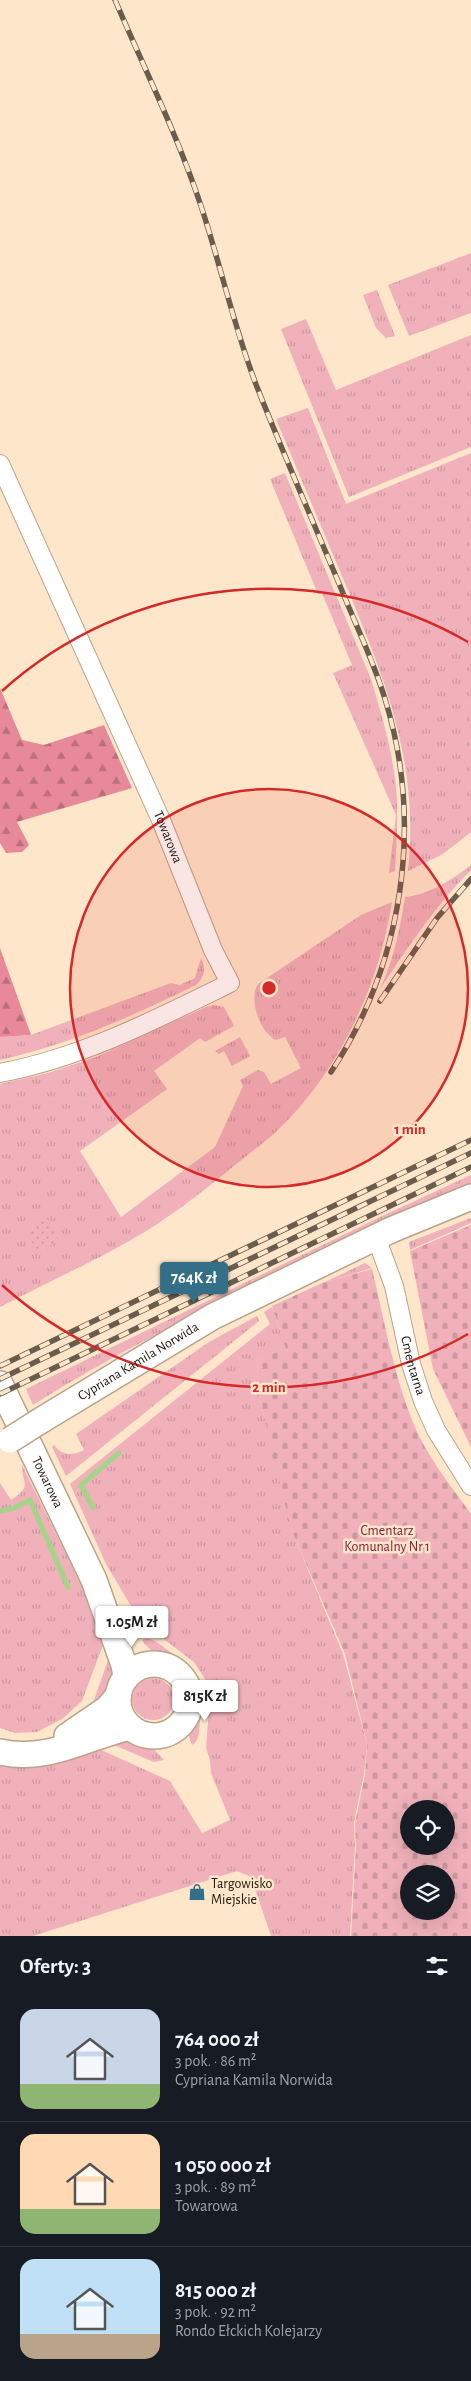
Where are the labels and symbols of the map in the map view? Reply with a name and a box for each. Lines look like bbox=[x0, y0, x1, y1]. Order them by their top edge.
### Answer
street label: Towarowa bbox=[151, 809, 185, 866]
centre of rings bbox=[260, 979, 278, 997]
text: 1 min bbox=[394, 1122, 426, 1137]
pin: 764K zł bbox=[148, 1262, 240, 1304]
street label: Cypriana Kamila Norwida bbox=[76, 1319, 202, 1403]
street label: Cmentarna bbox=[398, 1335, 428, 1398]
text: 2 min bbox=[252, 1380, 286, 1395]
street label: Towarowa bbox=[29, 1454, 66, 1511]
park label: Cmentarz Komunalny Nr 1 bbox=[344, 1524, 430, 1554]
pin: 1.05M zł bbox=[80, 1606, 184, 1648]
pin: 815K zł bbox=[159, 1680, 251, 1722]
place label: Targowisko Miejskie bbox=[211, 1877, 272, 1907]
shop icon: Targowisko Miejskie bbox=[187, 1882, 207, 1902]

